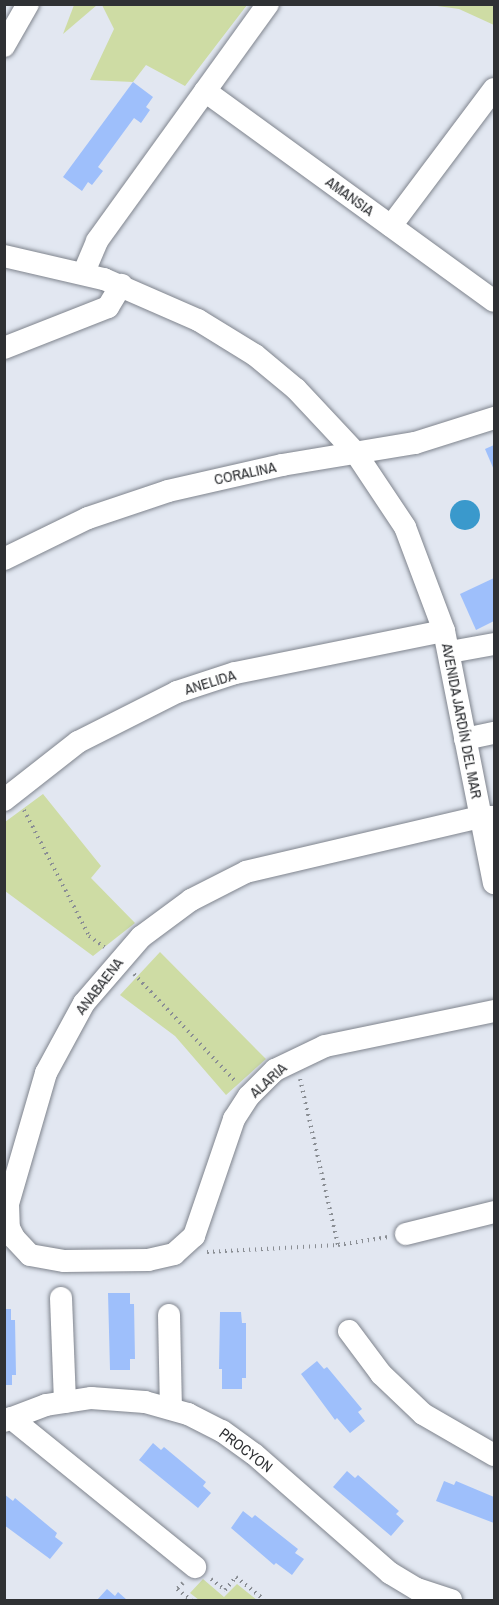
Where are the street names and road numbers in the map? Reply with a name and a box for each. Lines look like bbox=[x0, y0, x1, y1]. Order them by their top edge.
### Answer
street label: AMANSIA bbox=[322, 172, 378, 220]
street label: CORALINA bbox=[212, 458, 278, 488]
street label: AVENIDA JARDÍN DEL MAR bbox=[438, 641, 486, 801]
street label: ANELIDA bbox=[182, 666, 238, 698]
street label: ANABAENA bbox=[71, 954, 127, 1018]
street label: ALARIA bbox=[246, 1059, 290, 1101]
street label: PROCYON bbox=[216, 1424, 276, 1476]

